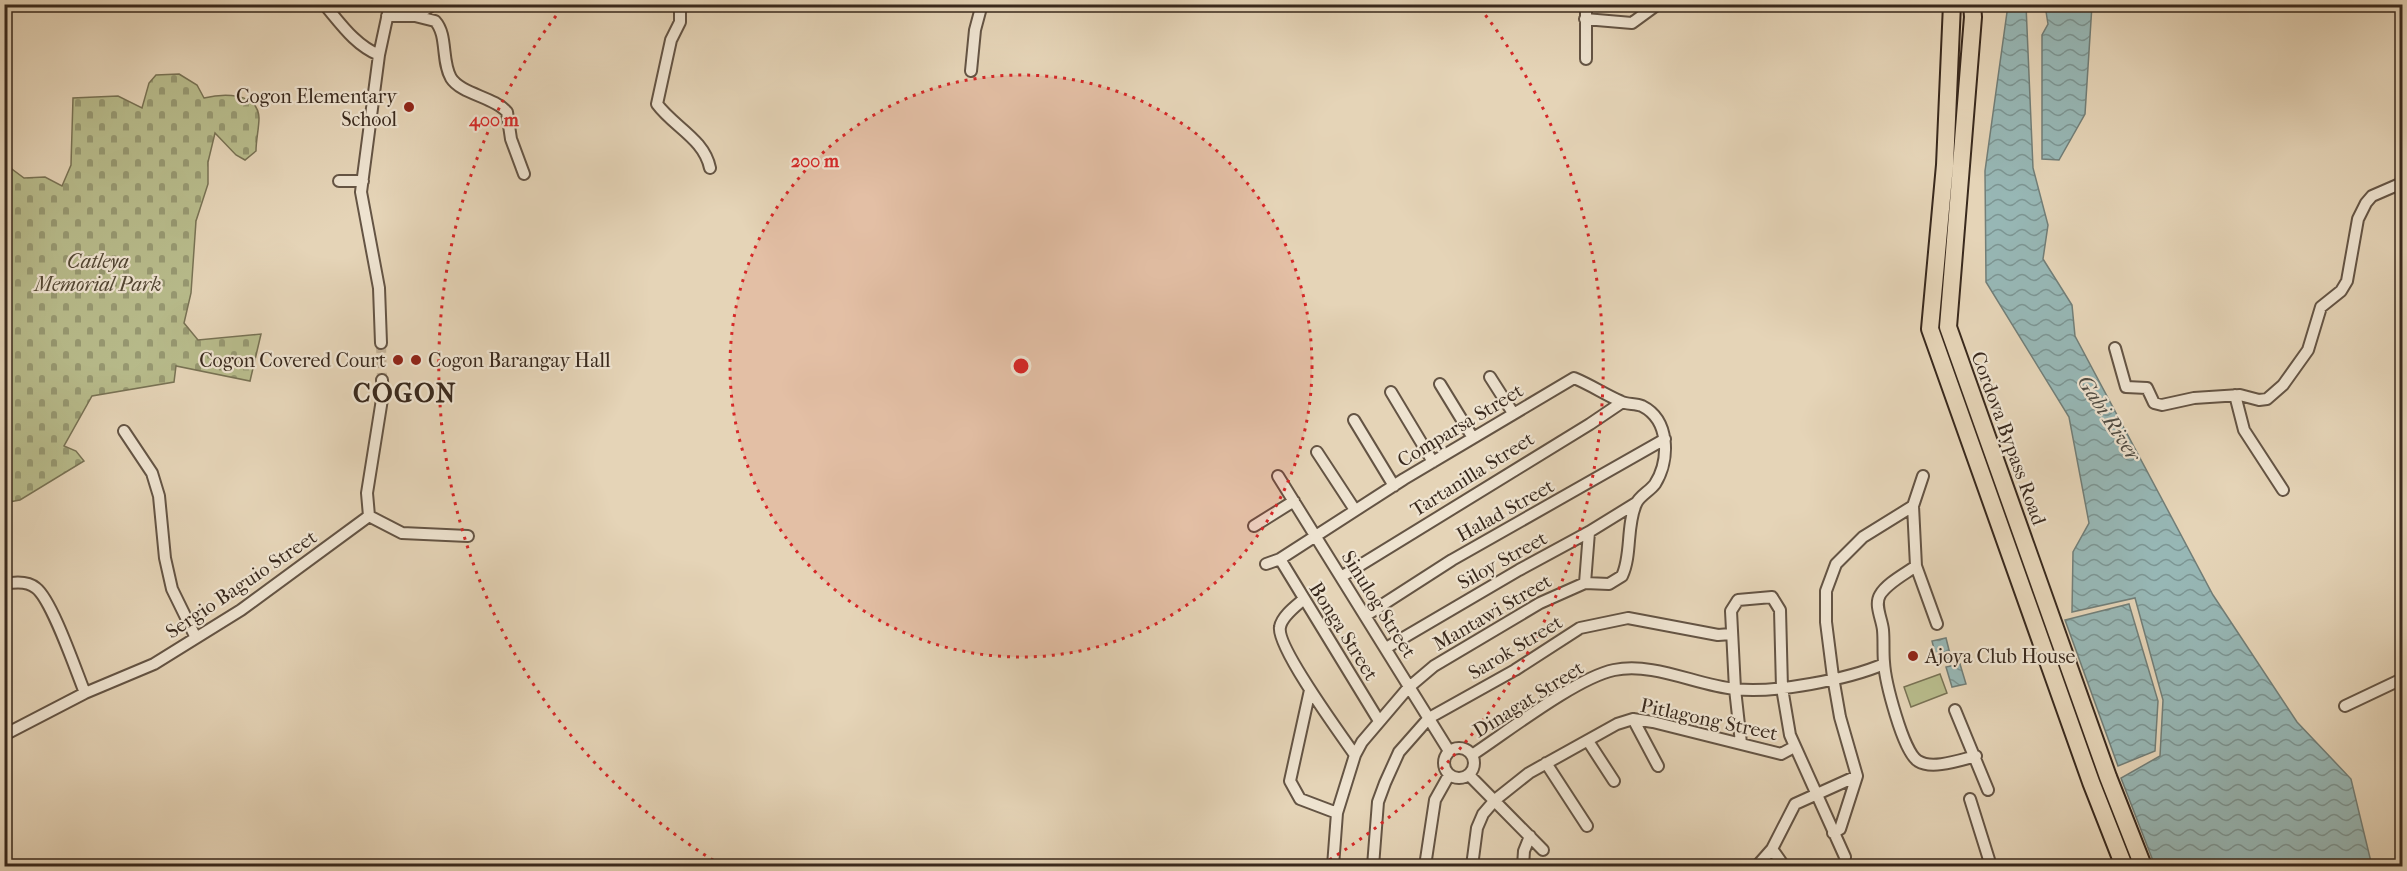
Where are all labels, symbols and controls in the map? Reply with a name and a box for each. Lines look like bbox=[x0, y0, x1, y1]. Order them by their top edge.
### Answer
place label: Cogon Elementary School bbox=[236, 85, 398, 131]
marker: Cogon Elementary School bbox=[402, 100, 416, 114]
text: 400 m bbox=[468, 110, 520, 131]
text: 200 m bbox=[791, 151, 840, 172]
park label: Catleya Memorial Park bbox=[33, 250, 161, 296]
street label: Cordova Bypass Road bbox=[1966, 348, 2051, 529]
place label: Cogon Covered Court bbox=[199, 349, 386, 372]
place label: Cogon Barangay Hall bbox=[428, 349, 611, 372]
marker: Cogon Covered Court bbox=[391, 353, 405, 367]
marker: Cogon Barangay Hall bbox=[409, 353, 423, 367]
centre of rings bbox=[1011, 356, 1031, 376]
water label: Gabi River bbox=[2072, 371, 2146, 467]
district label: COGON bbox=[353, 378, 457, 409]
street label: Comparsa Street bbox=[1393, 379, 1527, 472]
street label: Tartanilla Street bbox=[1406, 427, 1538, 522]
street label: Halad Street bbox=[1453, 474, 1558, 547]
street label: Sergio Baguio Street bbox=[161, 525, 321, 643]
street label: Siloy Street bbox=[1453, 526, 1551, 594]
street label: Sinulog Street bbox=[1336, 546, 1421, 662]
street label: Mantawi Street bbox=[1429, 569, 1556, 656]
street label: Bonga Street bbox=[1304, 578, 1383, 685]
street label: Sarok Street bbox=[1464, 610, 1566, 684]
place label: Ajoya Club House bbox=[1924, 645, 2076, 668]
marker: Ajoya Club House bbox=[1906, 649, 1920, 663]
street label: Dinagat Street bbox=[1469, 656, 1588, 743]
street label: Pitlagong Street bbox=[1638, 694, 1780, 745]

